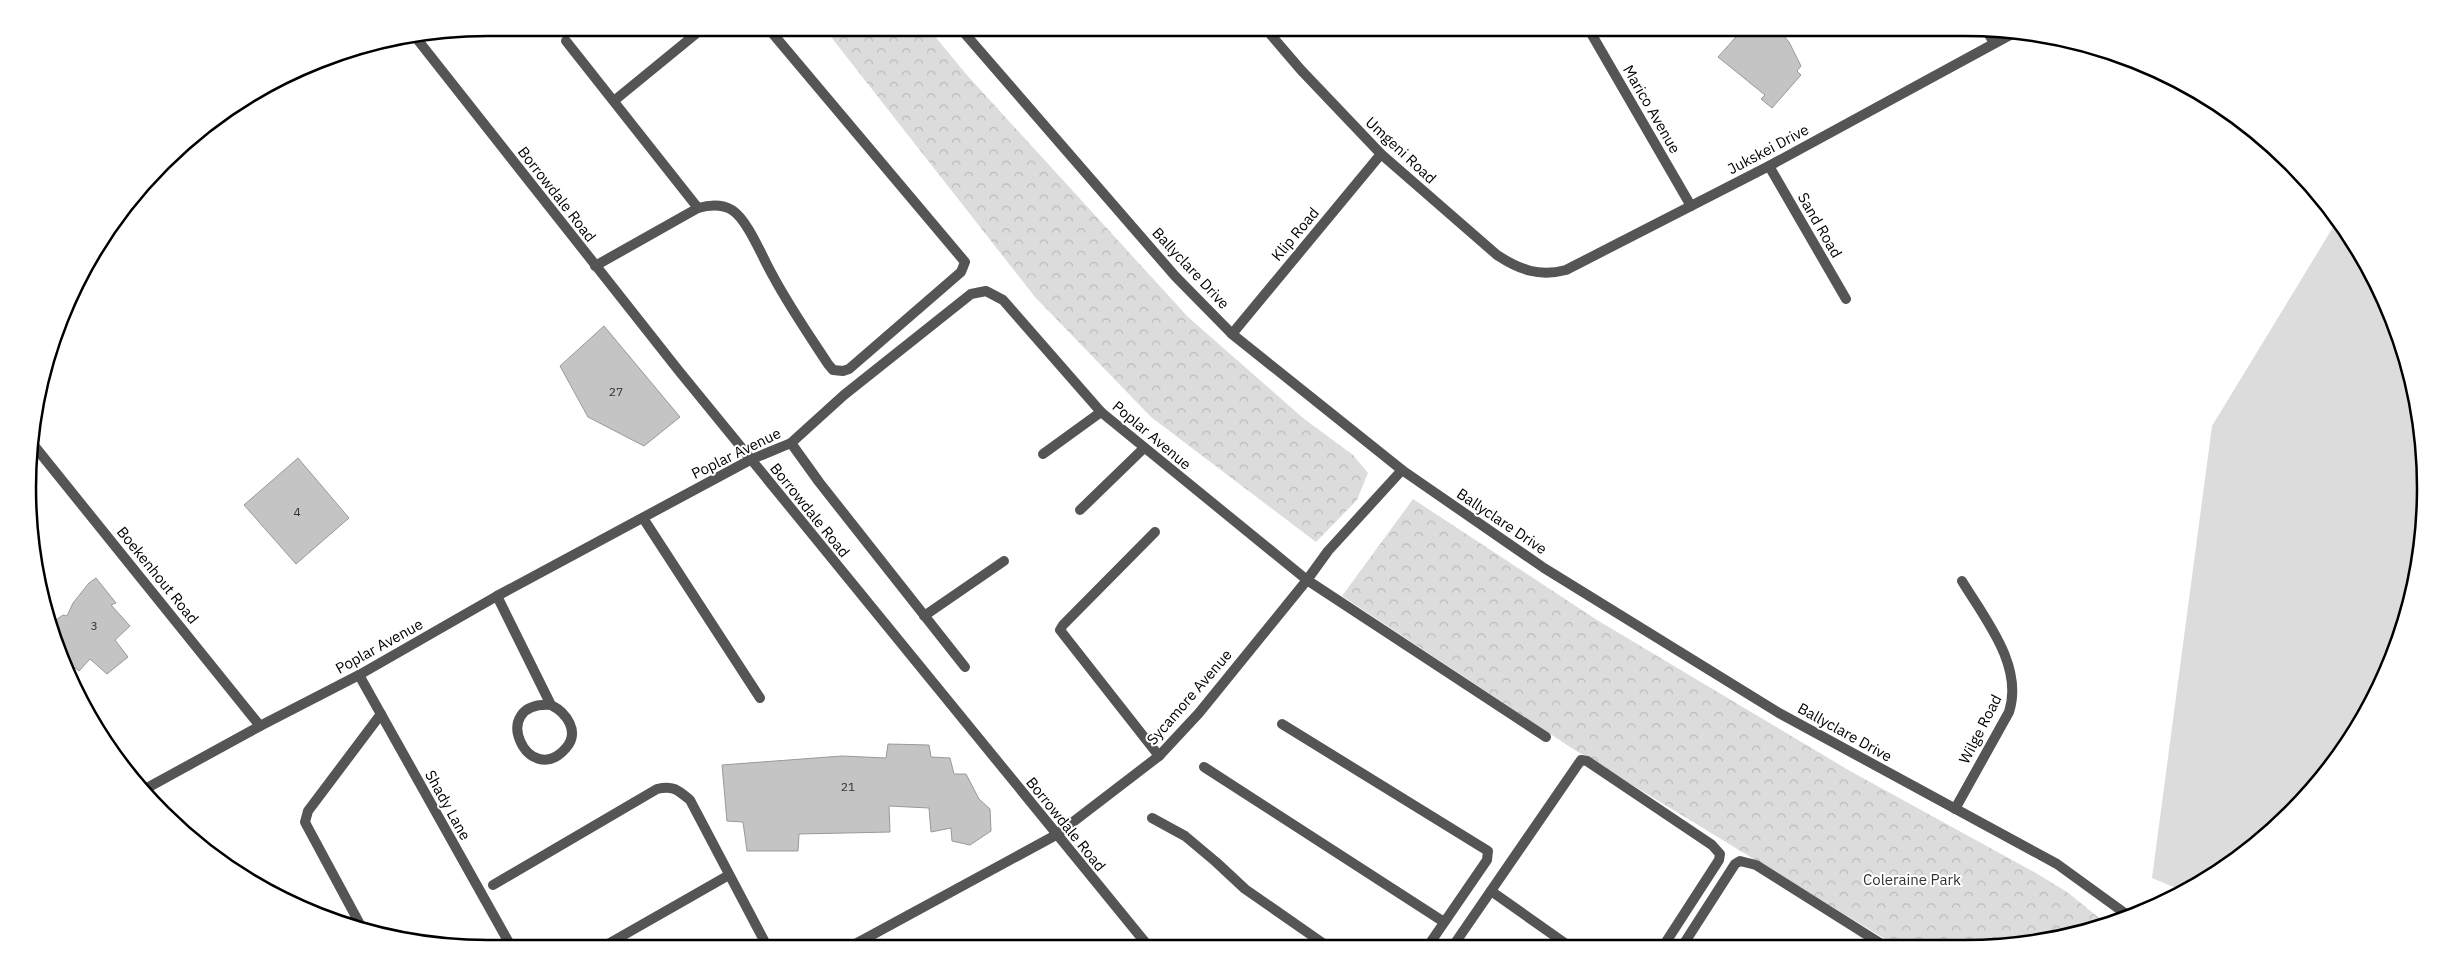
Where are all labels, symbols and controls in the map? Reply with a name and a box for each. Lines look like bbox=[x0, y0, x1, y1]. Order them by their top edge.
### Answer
street label: Marico Avenue bbox=[1619, 61, 1685, 157]
street label: Umgeni Road bbox=[1362, 112, 1440, 188]
street label: Jukskei Drive bbox=[1724, 120, 1812, 178]
street label: Borrowdale Road bbox=[514, 142, 600, 246]
street label: Sand Road bbox=[1794, 189, 1846, 261]
street label: Klip Road bbox=[1267, 203, 1323, 265]
street label: Ballyclare Drive bbox=[1148, 223, 1234, 313]
house number: 27 bbox=[609, 384, 623, 399]
street label: Poplar Avenue bbox=[1109, 397, 1195, 473]
street label: Poplar Avenue bbox=[688, 423, 784, 483]
street label: Borrowdale Road bbox=[766, 459, 854, 561]
street label: Ballyclare Drive bbox=[1453, 484, 1551, 558]
house number: 4 bbox=[293, 504, 301, 519]
street label: Boekenhout Road bbox=[113, 523, 203, 627]
street label: Poplar Avenue bbox=[332, 614, 426, 678]
house number: 3 bbox=[90, 618, 98, 633]
street label: Sycamore Avenue bbox=[1142, 645, 1236, 749]
street label: Wilge Road bbox=[1954, 691, 2006, 767]
street label: Ballyclare Drive bbox=[1795, 698, 1895, 766]
street label: Shady Lane bbox=[421, 767, 475, 843]
street label: Borrowdale Road bbox=[1022, 773, 1110, 875]
house number: 21 bbox=[841, 779, 855, 794]
park label: Coleraine Park bbox=[1863, 870, 1961, 889]

